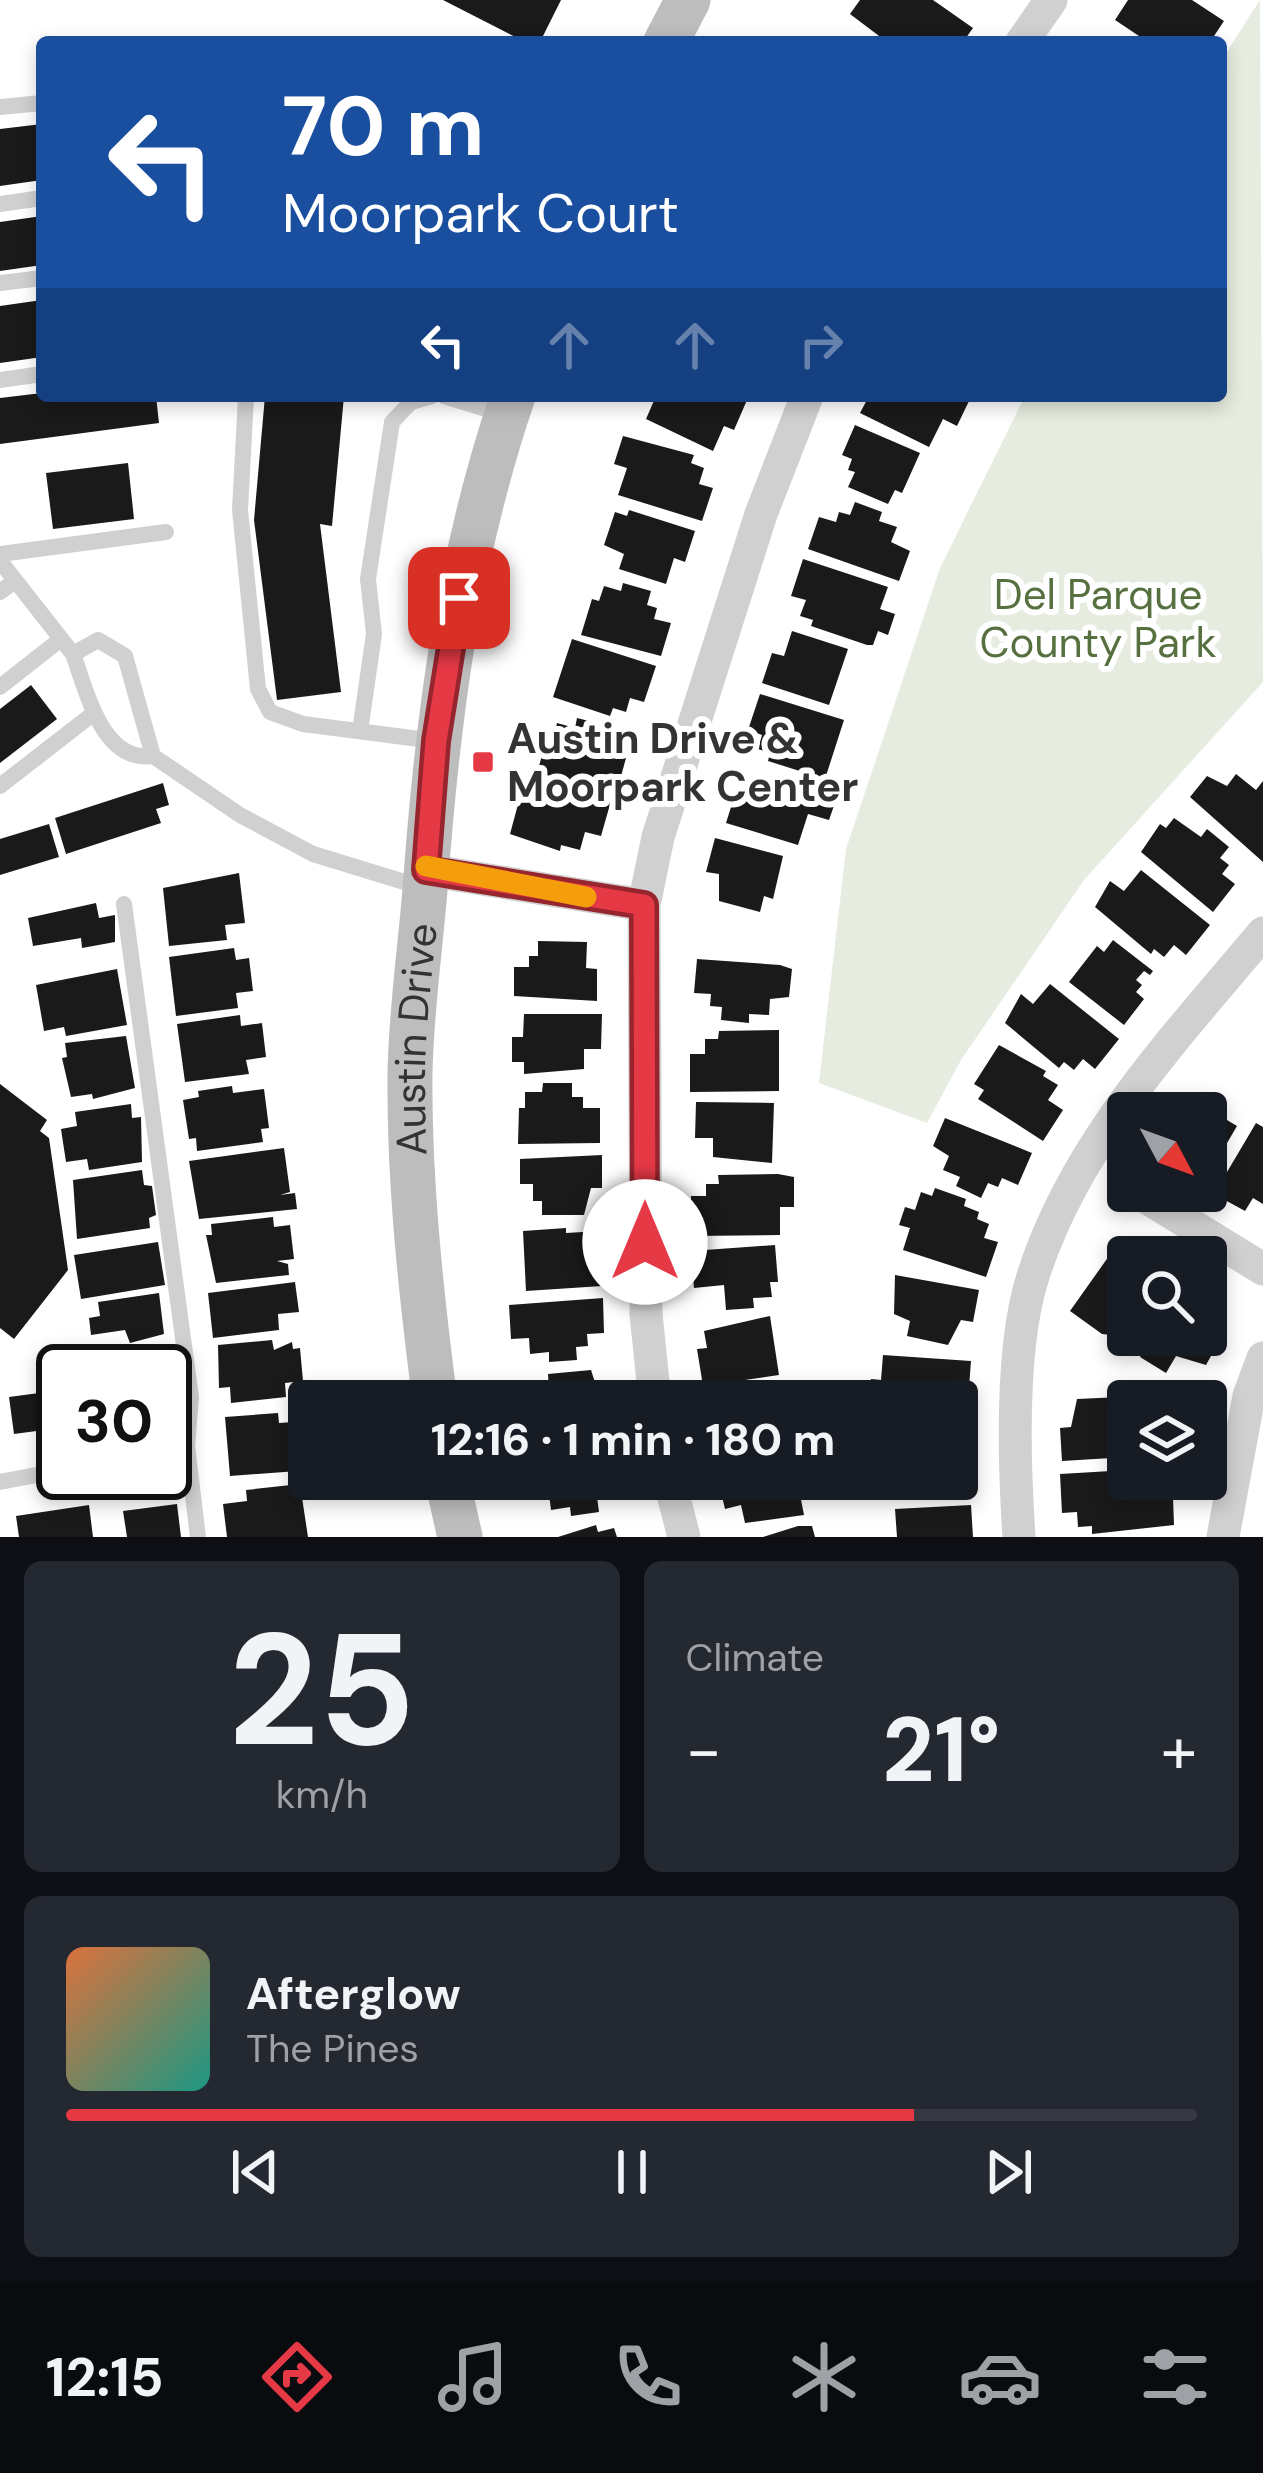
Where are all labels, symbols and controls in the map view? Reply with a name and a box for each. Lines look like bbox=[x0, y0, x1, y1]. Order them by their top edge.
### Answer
text: 70 m bbox=[282, 72, 485, 181]
icon: left bbox=[84, 84, 240, 240]
text: Moorpark Court bbox=[282, 178, 679, 249]
icon: left bbox=[410, 312, 476, 378]
icon: ahead bbox=[536, 312, 602, 378]
icon: ahead bbox=[662, 312, 728, 378]
icon: right bbox=[788, 312, 854, 378]
pin bbox=[408, 547, 510, 649]
icon: arrive bbox=[426, 565, 492, 631]
park label: Del Parque County Park bbox=[979, 567, 1217, 670]
place label: Austin Drive & Moorpark Center bbox=[507, 711, 858, 814]
marker: Austin Drive & Moorpark Center bbox=[470, 749, 496, 775]
street label: Austin Drive bbox=[383, 920, 450, 1157]
north arrow bbox=[1107, 1092, 1227, 1212]
map controls bbox=[1107, 1092, 1227, 1500]
position arrow bbox=[582, 1179, 708, 1305]
button: search bbox=[1107, 1236, 1227, 1356]
speed limit sign: 30 bbox=[36, 1344, 192, 1500]
button: layers bbox=[1107, 1380, 1227, 1500]
text: 12:16 · 1 min · 180 m bbox=[431, 1410, 835, 1469]
text: 25 bbox=[228, 1589, 415, 1792]
text: Climate bbox=[686, 1632, 824, 1683]
text: 21° bbox=[882, 1692, 1000, 1809]
text: − bbox=[686, 1708, 722, 1793]
text: + bbox=[1161, 1708, 1197, 1793]
text: km/h bbox=[276, 1769, 368, 1820]
text: Afterglow bbox=[246, 1964, 461, 2023]
text: The Pines bbox=[246, 2023, 419, 2074]
icon: previous bbox=[222, 2139, 288, 2205]
icon: pause bbox=[599, 2139, 665, 2205]
icon: next bbox=[976, 2139, 1042, 2205]
icon: directions bbox=[255, 2335, 339, 2419]
icon: music bbox=[431, 2335, 515, 2419]
icon: phone bbox=[606, 2335, 690, 2419]
icon: climate bbox=[782, 2335, 866, 2419]
icon: car bbox=[958, 2335, 1042, 2419]
icon: filters bbox=[1133, 2335, 1217, 2419]
text: 12:15 bbox=[46, 2342, 164, 2413]

